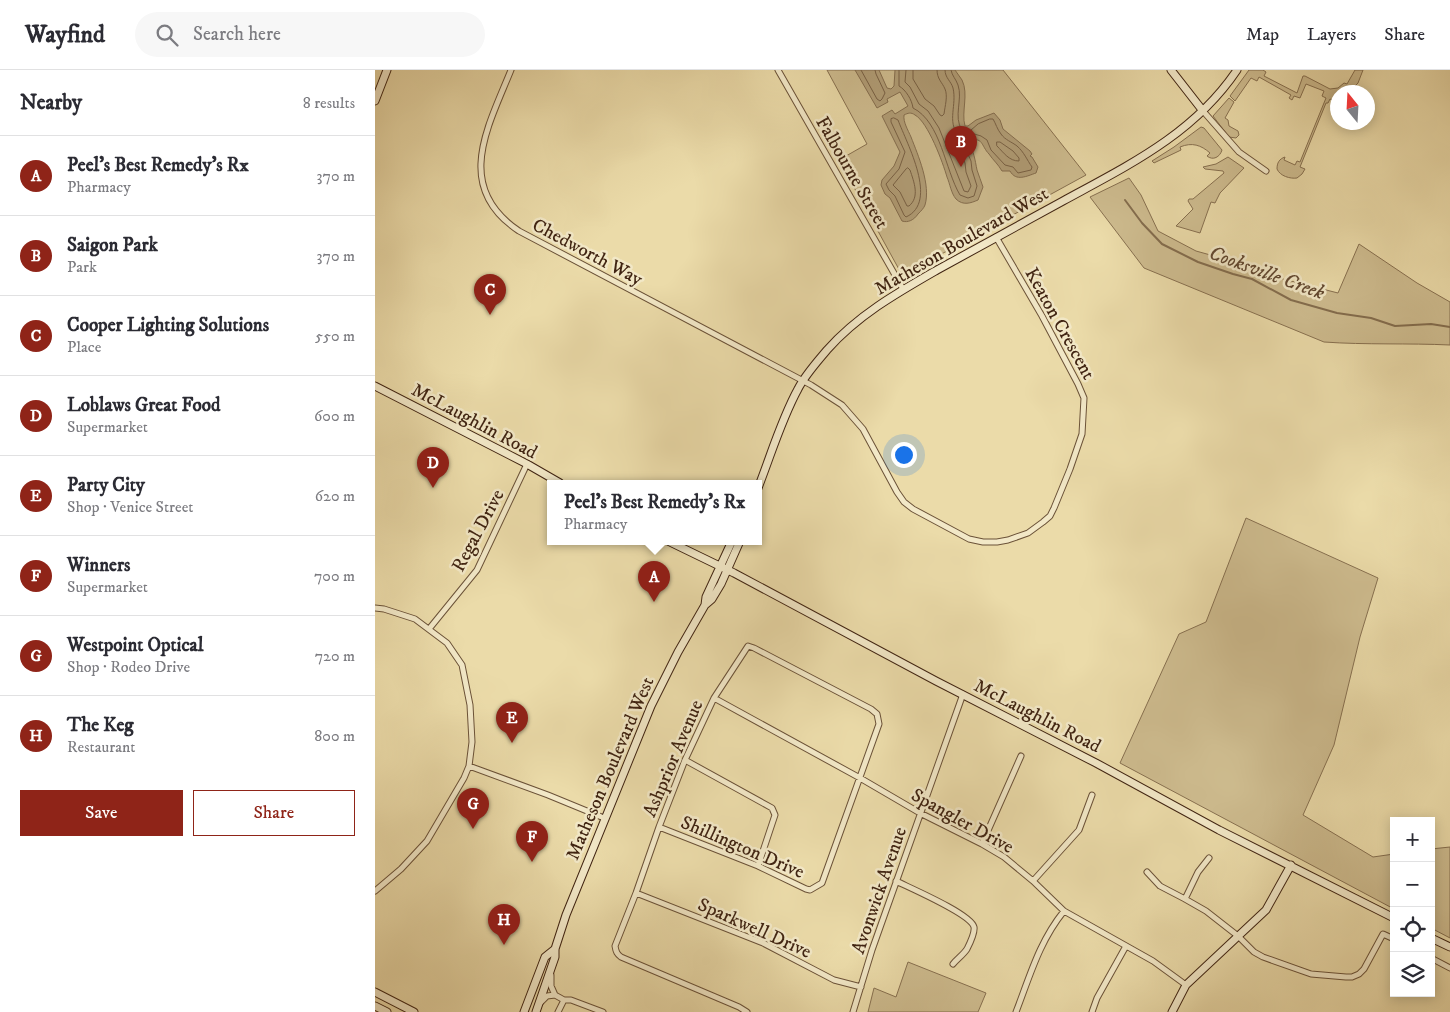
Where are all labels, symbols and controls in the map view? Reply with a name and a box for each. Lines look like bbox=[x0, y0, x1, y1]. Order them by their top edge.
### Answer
search box bbox=[135, 12, 485, 57]
text: Wayfind bbox=[25, 20, 105, 50]
icon: search bbox=[153, 21, 181, 49]
text: Search here bbox=[193, 23, 281, 46]
text: Map bbox=[1246, 24, 1279, 46]
text: Layers bbox=[1307, 24, 1356, 46]
text: Share bbox=[1384, 24, 1425, 46]
north arrow bbox=[1330, 85, 1375, 130]
text: Nearby bbox=[20, 90, 82, 116]
text: 8 results bbox=[303, 93, 355, 113]
street label: Falbourne Street bbox=[810, 112, 893, 233]
pin: B bbox=[945, 126, 977, 167]
text: Peel’s Best Remedy’s Rx bbox=[67, 154, 249, 177]
text: A bbox=[31, 166, 41, 186]
text: 370 m bbox=[317, 166, 355, 186]
text: Pharmacy bbox=[67, 177, 131, 197]
street label: Matheson Boulevard West bbox=[871, 182, 1053, 300]
street label: Chedworth Way bbox=[528, 214, 647, 291]
text: Saigon Park bbox=[67, 234, 158, 257]
water label: Cooksville Creek bbox=[1205, 241, 1328, 306]
text: B bbox=[31, 246, 41, 266]
text: 370 m bbox=[317, 246, 355, 266]
text: Park bbox=[67, 257, 97, 277]
street label: Keaton Crescent bbox=[1020, 264, 1100, 384]
pin: C bbox=[474, 274, 506, 315]
text: Cooper Lighting Solutions bbox=[67, 314, 269, 337]
text: C bbox=[31, 326, 41, 346]
text: 550 m bbox=[315, 326, 355, 346]
text: Place bbox=[67, 337, 101, 357]
street label: McLaughlin Road bbox=[407, 378, 542, 464]
text: Loblaws Great Food bbox=[67, 394, 220, 417]
text: D bbox=[30, 406, 42, 426]
text: 600 m bbox=[314, 406, 355, 426]
text: Supermarket bbox=[67, 417, 148, 437]
your location bbox=[891, 442, 917, 468]
pin: D bbox=[417, 447, 449, 488]
text: Party City bbox=[67, 474, 145, 497]
popup bbox=[547, 480, 762, 545]
text: E bbox=[30, 486, 42, 506]
text: 620 m bbox=[315, 486, 355, 506]
street label: Regal Drive bbox=[447, 486, 510, 576]
text: Peel’s Best Remedy’s Rx bbox=[564, 491, 745, 514]
text: Shop · Venice Street bbox=[67, 497, 193, 517]
text: Pharmacy bbox=[564, 514, 627, 534]
text: Winners bbox=[67, 554, 130, 577]
pin: A bbox=[638, 561, 670, 602]
text: F bbox=[31, 566, 41, 586]
text: 700 m bbox=[314, 566, 355, 586]
text: Supermarket bbox=[67, 577, 148, 597]
text: Westpoint Optical bbox=[67, 634, 203, 657]
text: G bbox=[30, 646, 42, 666]
text: 720 m bbox=[315, 646, 355, 666]
text: Shop · Rodeo Drive bbox=[67, 657, 190, 677]
street label: Matheson Boulevard West bbox=[561, 674, 659, 864]
street label: McLaughlin Road bbox=[970, 674, 1105, 758]
street label: Ashprior Avenue bbox=[638, 696, 708, 821]
pin: E bbox=[496, 702, 528, 743]
text: The Keg bbox=[67, 714, 134, 737]
text: H bbox=[29, 726, 43, 746]
text: 800 m bbox=[314, 726, 355, 746]
text: Restaurant bbox=[67, 737, 135, 757]
street label: Spangler Drive bbox=[907, 784, 1018, 859]
pin: G bbox=[457, 788, 489, 829]
button: Save bbox=[20, 790, 183, 836]
button: Share bbox=[193, 790, 355, 836]
street label: Shillington Drive bbox=[677, 811, 808, 884]
map controls bbox=[1390, 817, 1435, 997]
button: + bbox=[1390, 817, 1435, 862]
pin: F bbox=[516, 821, 548, 862]
street label: Avonwick Avenue bbox=[847, 824, 912, 957]
button: − bbox=[1390, 862, 1435, 907]
street label: Sparkwell Drive bbox=[694, 893, 815, 964]
pin: H bbox=[488, 904, 520, 945]
button: locate bbox=[1390, 907, 1435, 952]
button: layers bbox=[1390, 952, 1435, 997]

